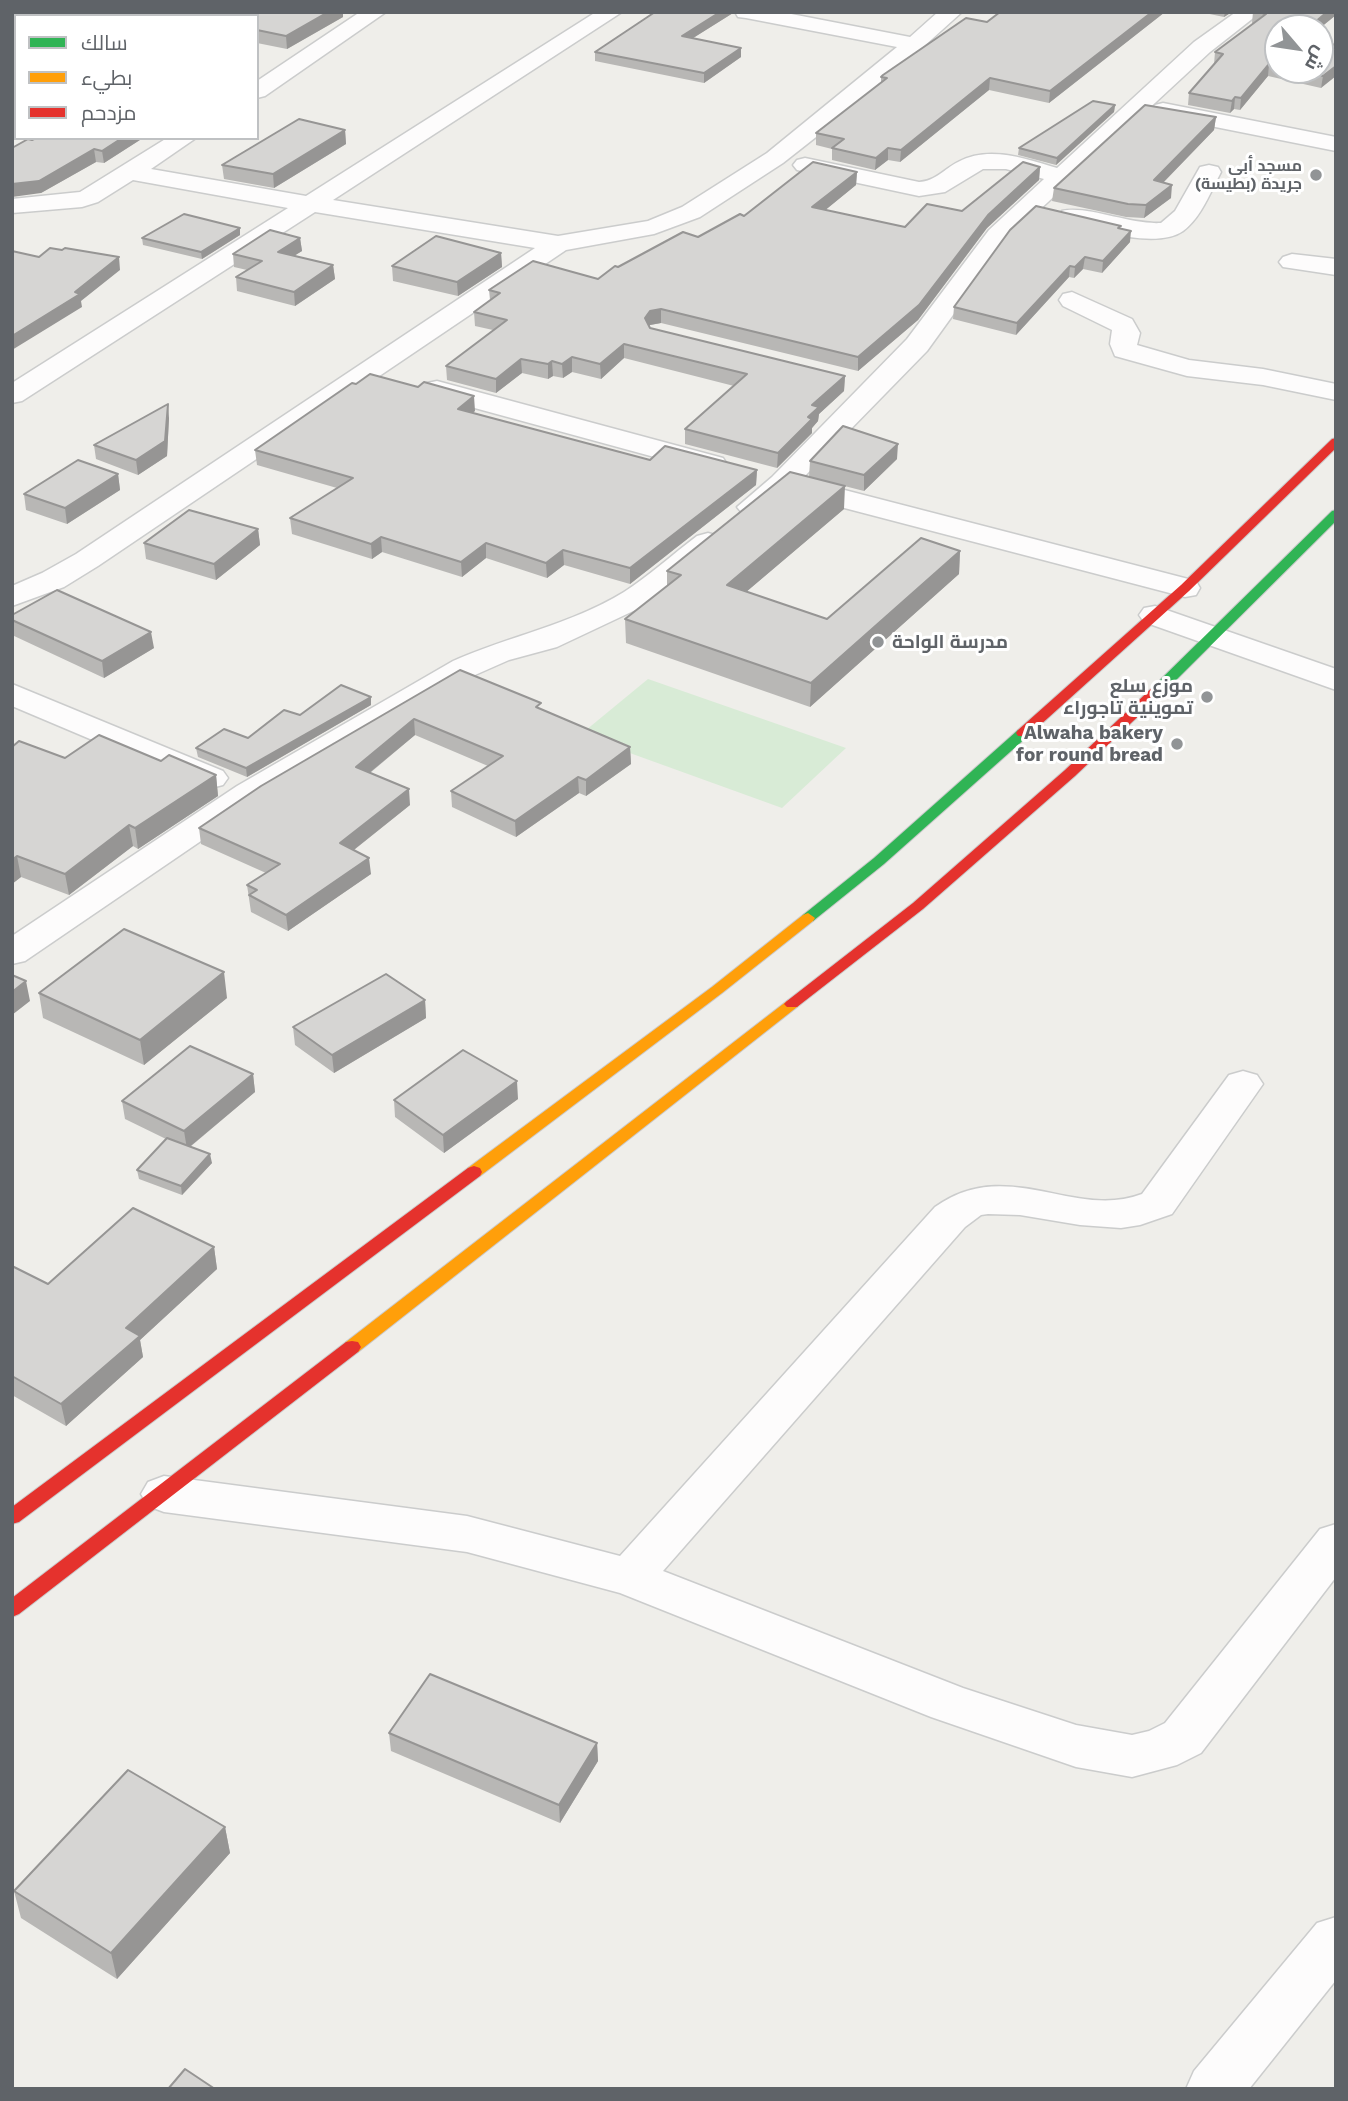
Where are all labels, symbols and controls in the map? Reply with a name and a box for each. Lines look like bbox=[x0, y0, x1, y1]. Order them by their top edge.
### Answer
legend bbox=[14, 14, 259, 140]
north arrow bbox=[1264, 14, 1334, 84]
text: سالك bbox=[81, 30, 128, 55]
text: ش bbox=[1300, 42, 1332, 75]
text: بطيء bbox=[81, 65, 132, 90]
text: مزدحم bbox=[81, 100, 136, 125]
place label: مسجد أبي جريدة (بطيسة) bbox=[1195, 156, 1302, 194]
marker: مسجد أبي جريدة (بطيسة) bbox=[1308, 167, 1324, 183]
place label: مدرسة الواحة bbox=[892, 631, 1008, 653]
marker: مدرسة الواحة bbox=[870, 634, 886, 650]
place label: موزع سلع تموينية تاجوراء bbox=[1063, 675, 1193, 719]
marker: موزع سلع تموينية تاجوراء bbox=[1199, 689, 1215, 705]
place label: Alwaha bakery for round bread bbox=[1016, 722, 1163, 766]
marker: Alwaha bakery for round bread bbox=[1169, 736, 1185, 752]

